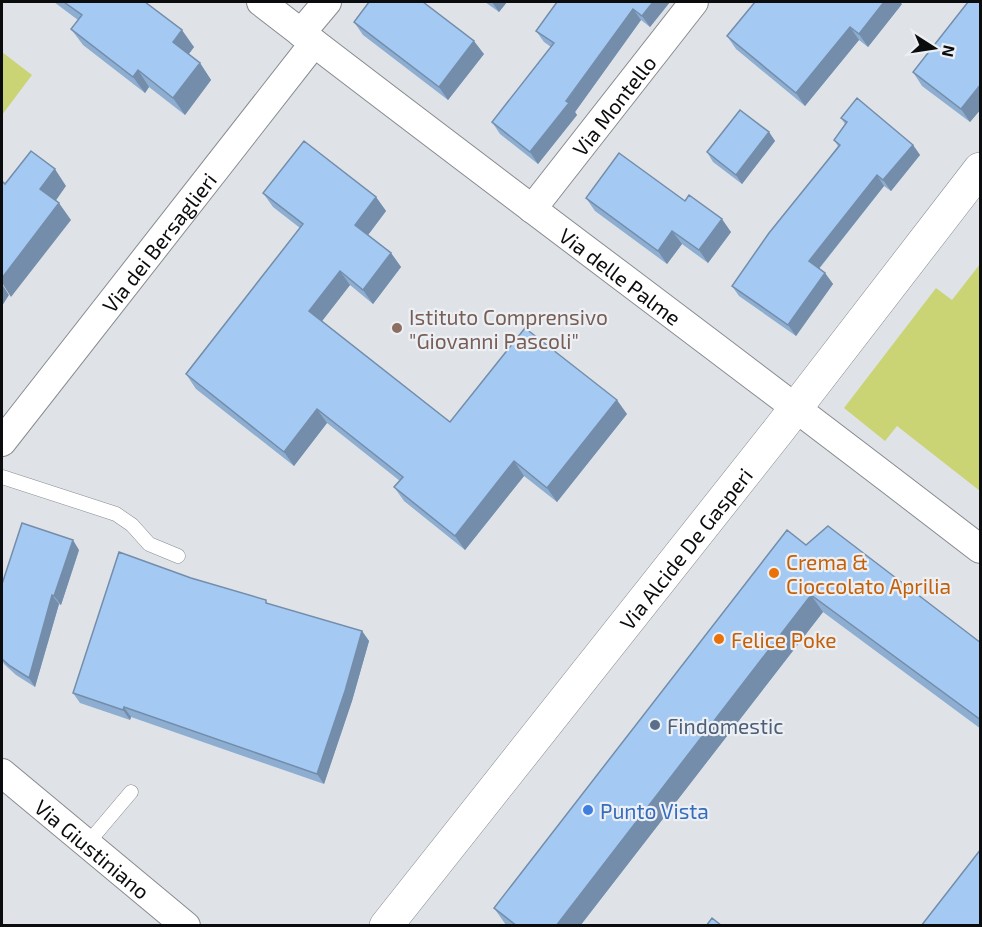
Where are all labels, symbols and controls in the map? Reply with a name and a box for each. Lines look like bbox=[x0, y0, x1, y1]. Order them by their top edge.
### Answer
north arrow bbox=[904, 18, 964, 78]
text: N bbox=[939, 44, 960, 59]
street label: Via Montello bbox=[566, 50, 660, 160]
street label: Via dei Bersaglieri bbox=[96, 167, 221, 317]
street label: Via delle Palme bbox=[555, 222, 686, 330]
place label: Istituto Comprensivo "Giovanni Pascoli" bbox=[409, 304, 608, 353]
marker: Istituto Comprensivo "Giovanni Pascoli" bbox=[390, 321, 404, 335]
street label: Via Alcide De Gasperi bbox=[614, 462, 757, 634]
place label: Crema & Cioccolato Aprilia bbox=[786, 549, 951, 598]
marker: Crema & Cioccolato Aprilia bbox=[767, 566, 781, 580]
place label: Felice Poke bbox=[731, 627, 837, 652]
marker: Felice Poke bbox=[712, 632, 726, 646]
place label: Findomestic bbox=[667, 713, 784, 738]
marker: Findomestic bbox=[648, 718, 662, 732]
street label: Via Giustiniano bbox=[30, 794, 155, 903]
place label: Punto Vista bbox=[600, 798, 709, 823]
marker: Punto Vista bbox=[581, 803, 595, 817]

